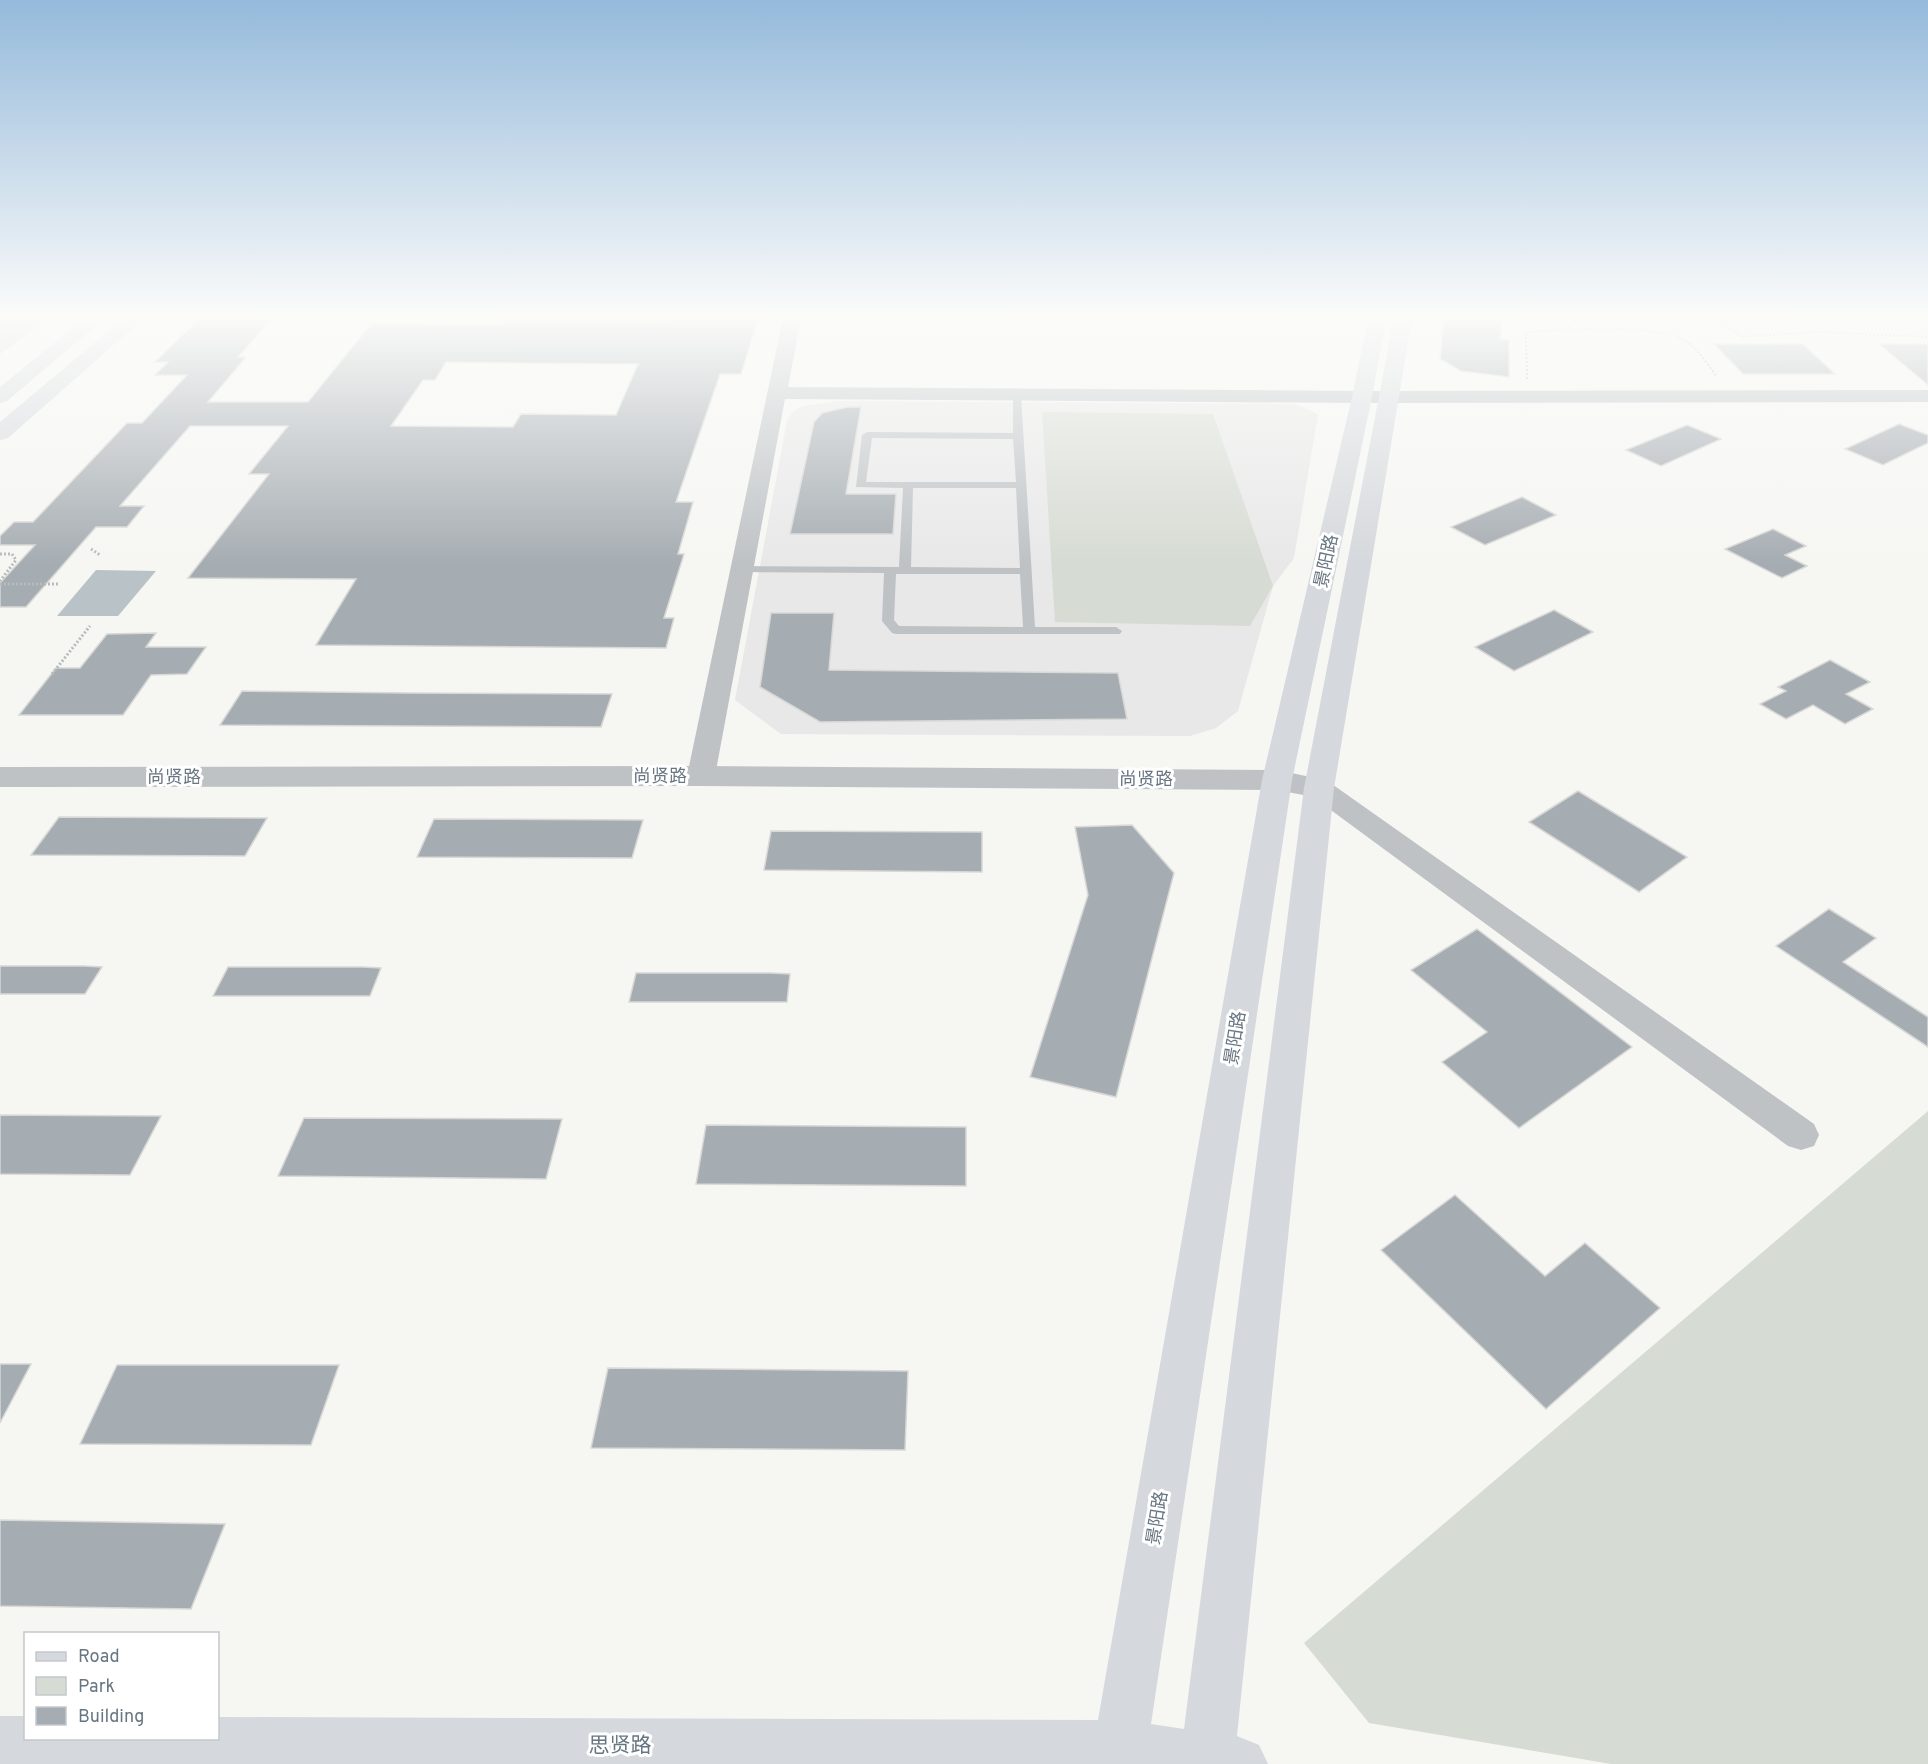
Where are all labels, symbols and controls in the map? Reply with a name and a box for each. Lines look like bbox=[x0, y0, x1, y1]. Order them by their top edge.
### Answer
street label: 景阳路 bbox=[1311, 533, 1344, 590]
street label: 尚贤路 bbox=[633, 766, 687, 789]
street label: 尚贤路 bbox=[147, 767, 201, 790]
street label: 尚贤路 bbox=[1119, 769, 1173, 792]
street label: 景阳路 bbox=[1221, 1010, 1252, 1067]
street label: 景阳路 bbox=[1143, 1490, 1174, 1547]
legend bbox=[24, 1632, 219, 1740]
text: Road bbox=[78, 1646, 120, 1669]
text: Park bbox=[78, 1676, 115, 1699]
text: Building bbox=[78, 1706, 144, 1729]
street label: 思贤路 bbox=[589, 1733, 652, 1760]

